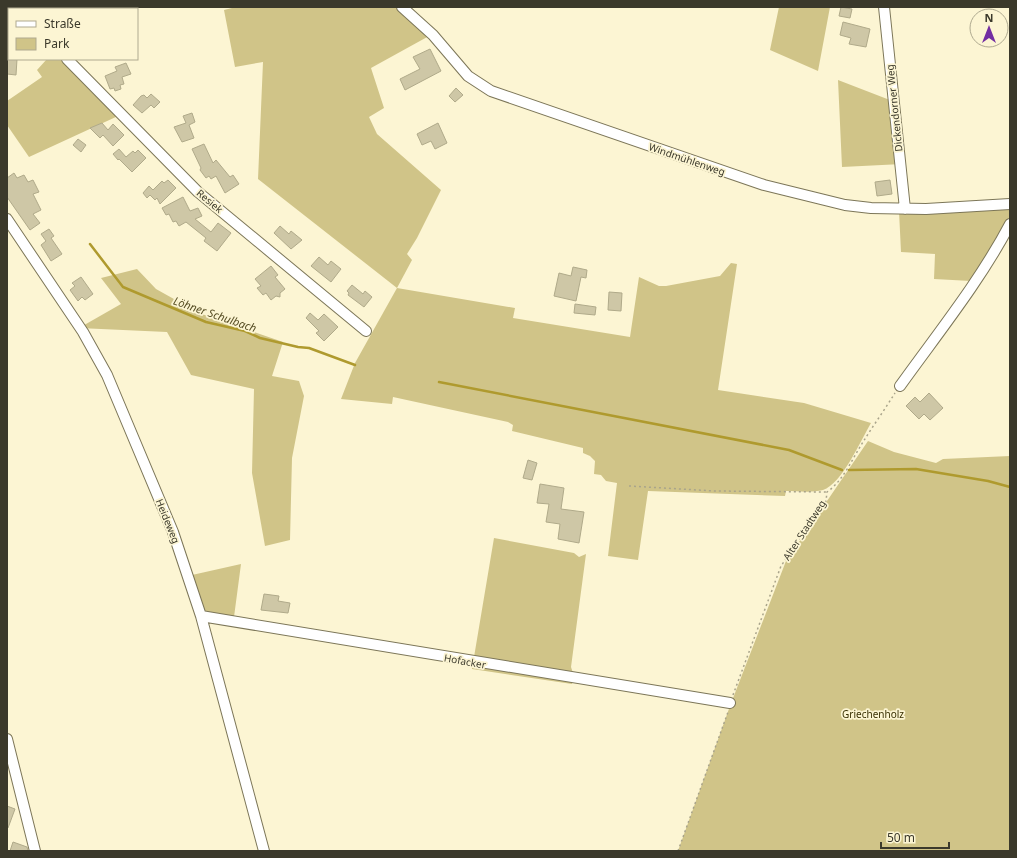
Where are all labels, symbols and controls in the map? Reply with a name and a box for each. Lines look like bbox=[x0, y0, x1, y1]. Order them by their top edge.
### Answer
legend bbox=[8, 8, 138, 60]
north arrow bbox=[969, 8, 1009, 48]
text: N bbox=[985, 10, 993, 25]
text: Straße bbox=[44, 15, 81, 32]
text: Park bbox=[44, 35, 70, 52]
street label: Dickendorner Weg bbox=[882, 64, 906, 152]
street label: Windmühlenweg bbox=[647, 139, 727, 179]
street label: Resiek bbox=[194, 186, 227, 216]
water label: Löhner Schulbach bbox=[171, 293, 259, 335]
street label: Heideweg bbox=[153, 497, 183, 545]
street label: Alter Stadtweg bbox=[779, 497, 829, 563]
street label: Hofacker bbox=[443, 650, 487, 672]
park label: Griechenholz bbox=[842, 707, 904, 721]
scale bar bbox=[881, 824, 949, 850]
text: 50 m bbox=[887, 829, 915, 846]

